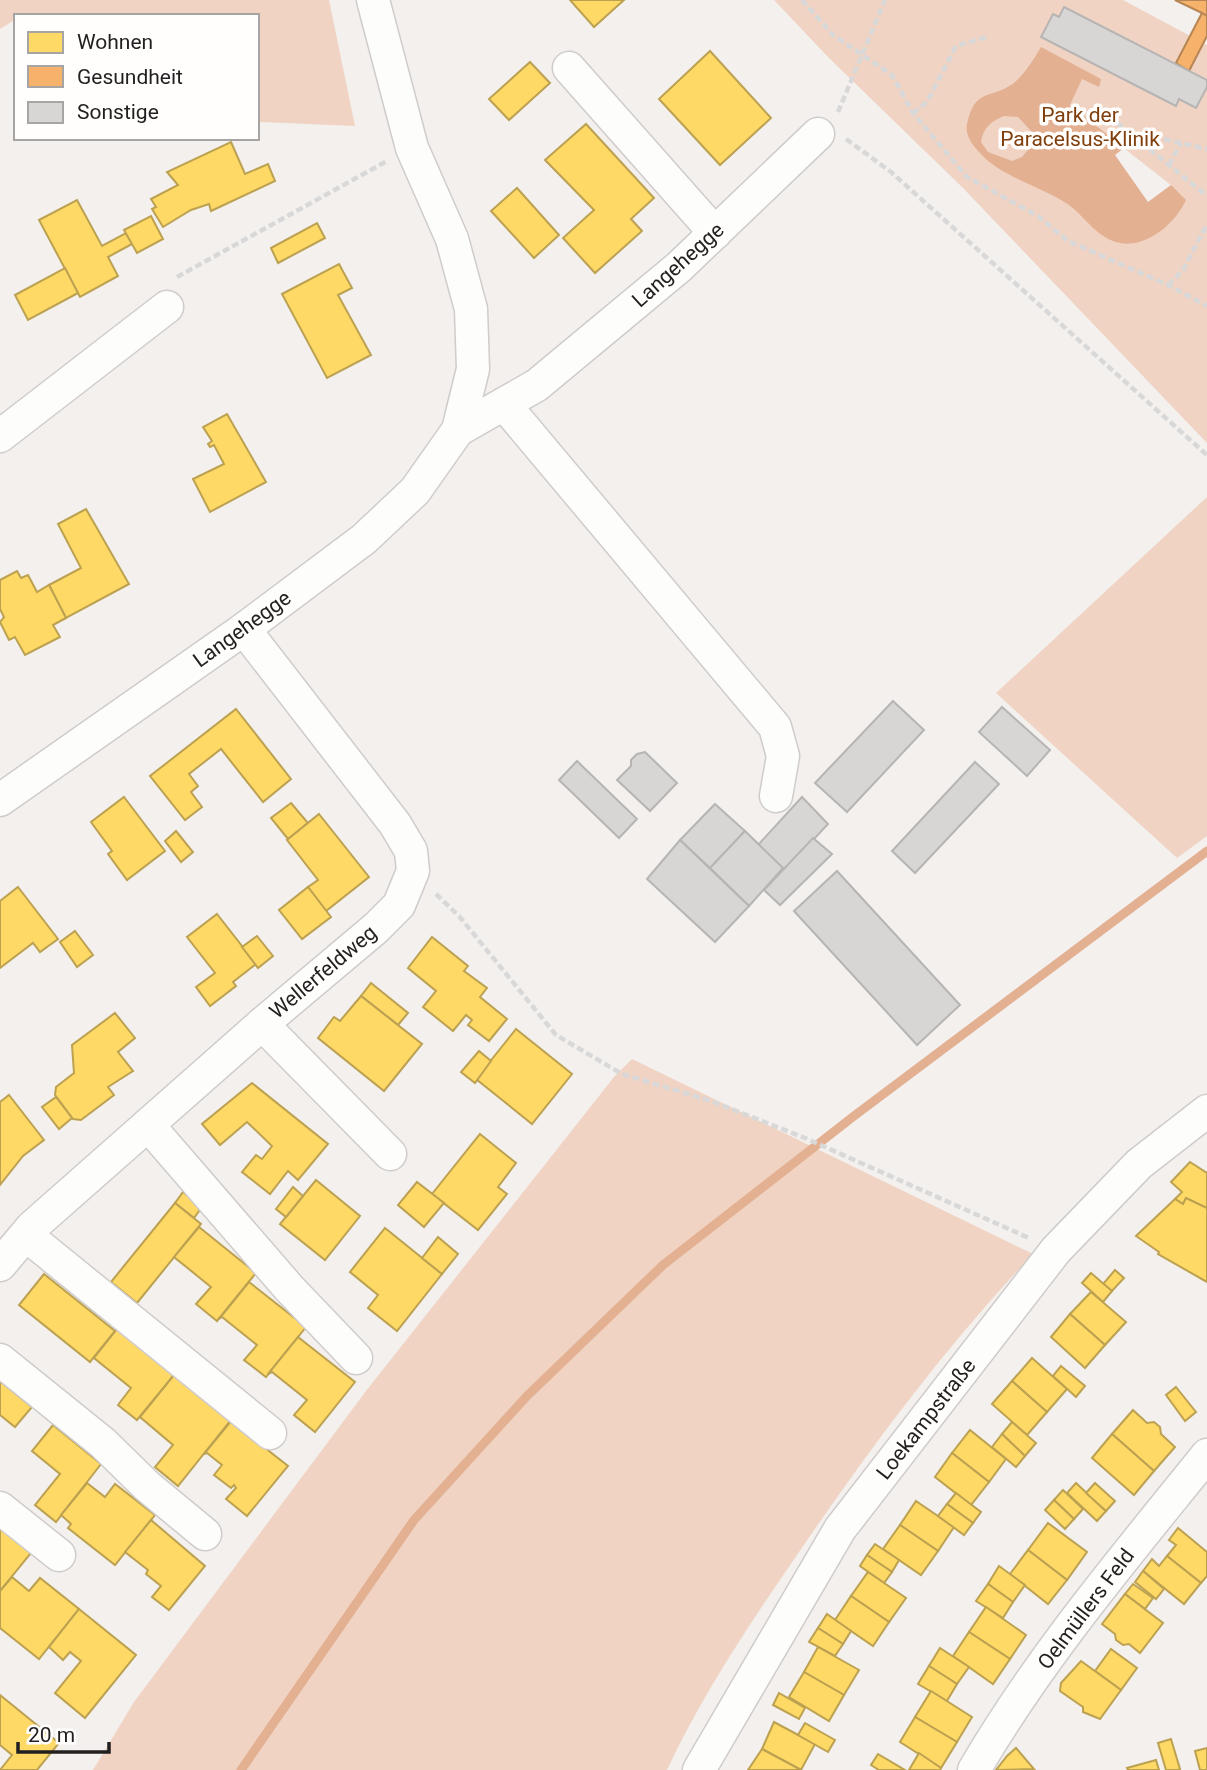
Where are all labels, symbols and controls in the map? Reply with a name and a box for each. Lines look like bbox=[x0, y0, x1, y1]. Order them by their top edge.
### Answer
legend bbox=[14, 14, 259, 140]
text: Wohnen bbox=[77, 30, 153, 54]
text: Gesundheit bbox=[77, 65, 183, 89]
text: Sonstige bbox=[77, 100, 159, 124]
park label: Park der Paracelsus-Klinik bbox=[1000, 103, 1160, 151]
street label: Langehegge bbox=[627, 218, 729, 312]
street label: Langehegge bbox=[189, 586, 295, 672]
street label: Wellerfeldweg bbox=[265, 920, 381, 1024]
street label: Loekampstraße bbox=[872, 1354, 980, 1484]
street label: Oelmüllers Feld bbox=[1033, 1544, 1139, 1674]
scale bar bbox=[18, 1710, 108, 1754]
text: 20 m bbox=[28, 1723, 75, 1747]

